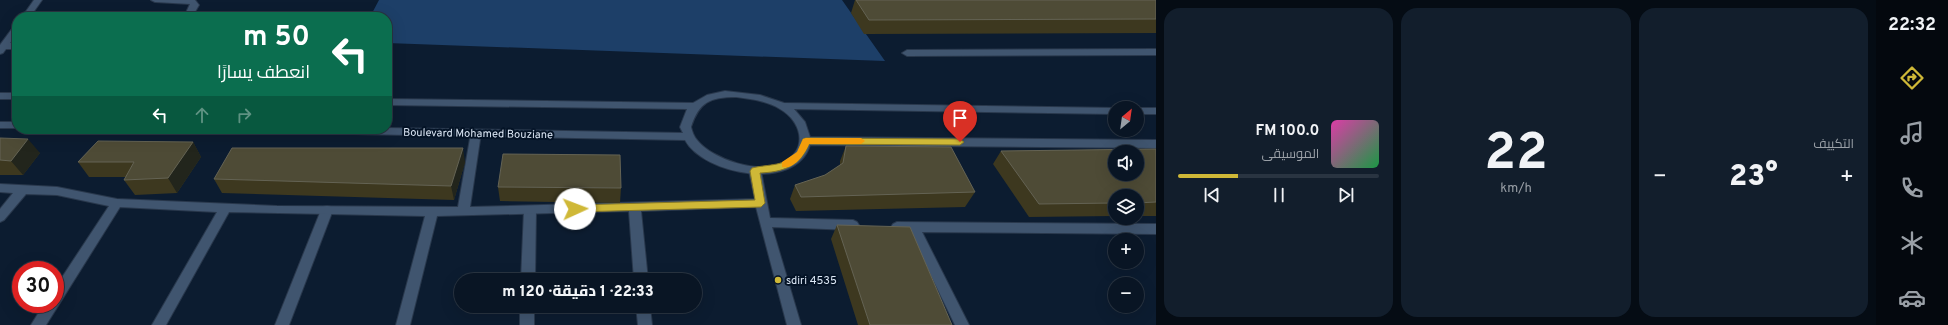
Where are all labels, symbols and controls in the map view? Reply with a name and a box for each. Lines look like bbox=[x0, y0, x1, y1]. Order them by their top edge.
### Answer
text: 22:32 bbox=[1888, 14, 1936, 37]
text: 50 m bbox=[243, 20, 310, 56]
icon: left bbox=[324, 28, 376, 80]
text: انعطف يسارًا bbox=[217, 62, 310, 85]
icon: directions bbox=[1898, 64, 1926, 92]
pin bbox=[943, 101, 977, 142]
north arrow bbox=[1108, 101, 1144, 137]
map controls bbox=[1108, 101, 1144, 313]
icon: left bbox=[149, 104, 171, 126]
icon: ahead bbox=[191, 104, 213, 126]
icon: right bbox=[233, 104, 255, 126]
icon: arrive bbox=[949, 107, 971, 129]
icon: music bbox=[1898, 119, 1926, 147]
text: 100.0 FM bbox=[1256, 122, 1319, 141]
text: 22 bbox=[1484, 122, 1548, 188]
street label: Boulevard Mohamed Bouziane bbox=[403, 126, 553, 142]
text: التكييف bbox=[1813, 137, 1854, 153]
button: sound bbox=[1108, 145, 1144, 181]
text: الموسيقى bbox=[1262, 147, 1319, 163]
text: 23° bbox=[1729, 159, 1778, 196]
text: − bbox=[1653, 164, 1667, 191]
text: + bbox=[1840, 164, 1854, 191]
icon: phone bbox=[1898, 174, 1926, 202]
text: km/h bbox=[1500, 181, 1532, 197]
icon: previous bbox=[1201, 184, 1223, 206]
icon: pause bbox=[1268, 184, 1290, 206]
icon: next bbox=[1335, 184, 1357, 206]
position arrow bbox=[554, 188, 596, 230]
button: layers bbox=[1108, 189, 1144, 225]
icon: climate bbox=[1898, 229, 1926, 257]
button: + bbox=[1108, 233, 1144, 269]
speed limit sign: 30 bbox=[12, 261, 64, 313]
place label: sdiri 4535 bbox=[786, 274, 837, 288]
marker: sdiri 4535 bbox=[773, 275, 783, 285]
button: − bbox=[1108, 277, 1144, 313]
text: 22:33 · 1 دقيقة · 120 m bbox=[502, 283, 654, 302]
icon: car bbox=[1898, 284, 1926, 312]

